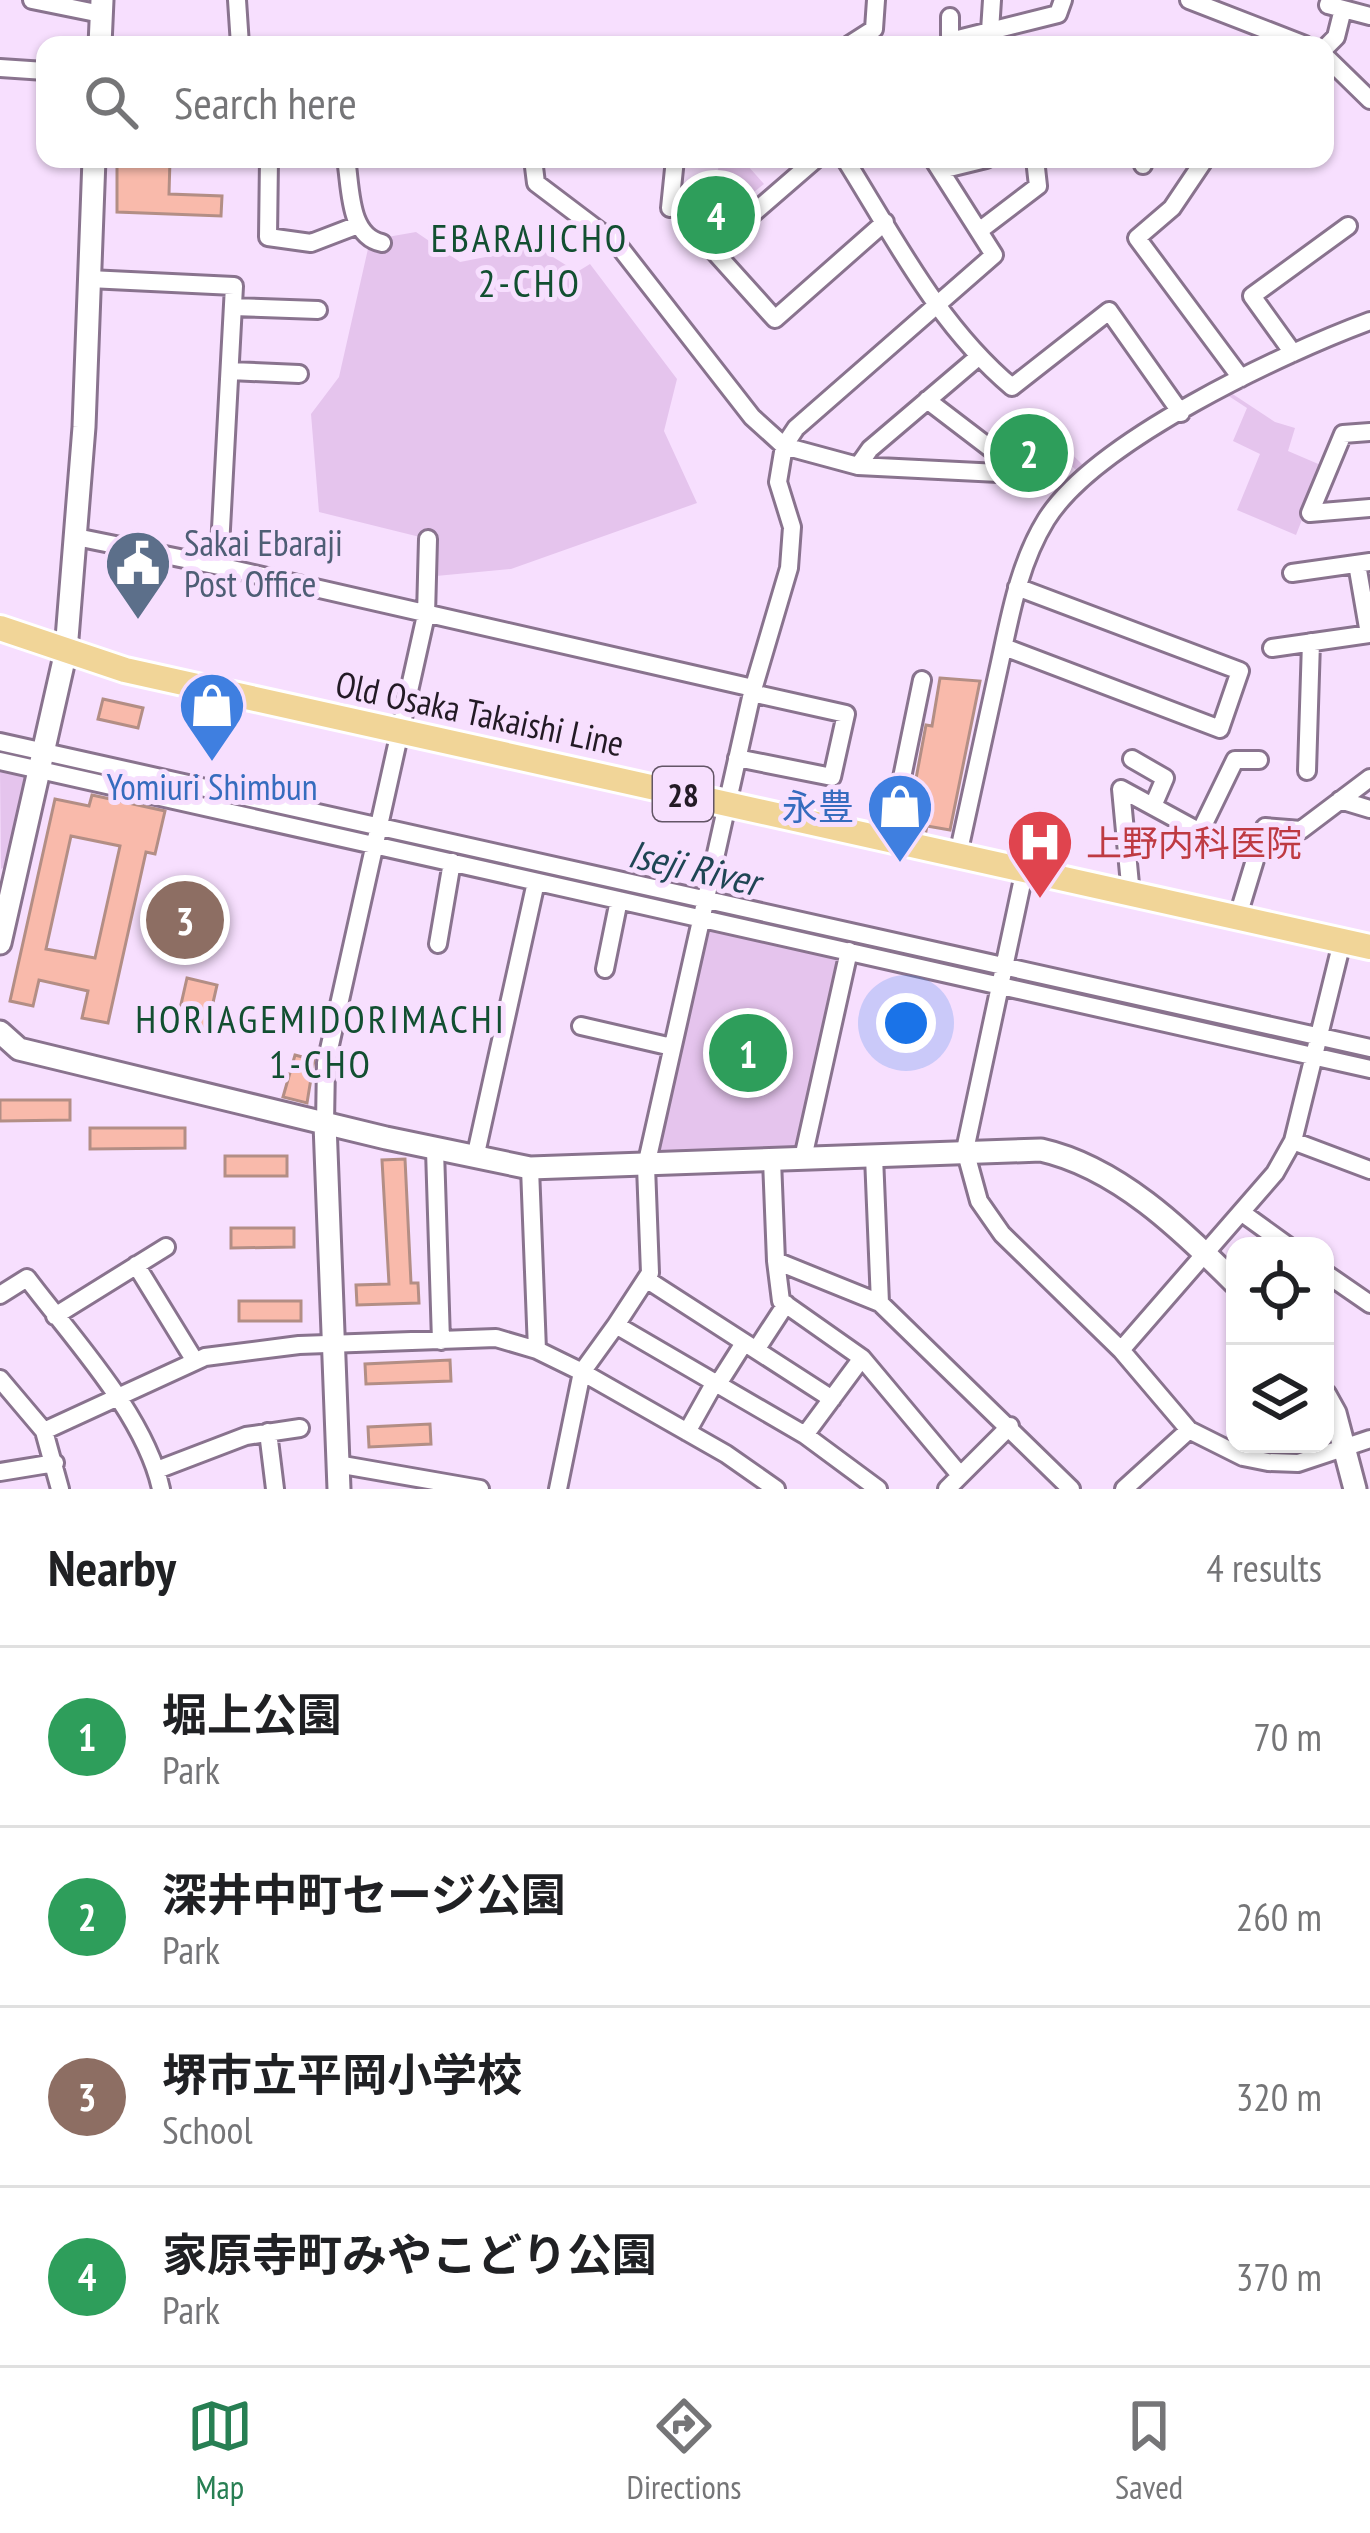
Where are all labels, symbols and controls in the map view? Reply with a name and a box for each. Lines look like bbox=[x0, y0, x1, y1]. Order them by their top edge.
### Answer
search box bbox=[36, 36, 1334, 168]
icon: search bbox=[78, 69, 144, 135]
text: Search here bbox=[174, 73, 357, 131]
pin: 4 bbox=[677, 170, 755, 260]
district label: EBARAJICHO 2-CHO bbox=[431, 212, 629, 308]
pin: 2 bbox=[990, 408, 1068, 498]
place label: Sakai Ebaraji Post Office bbox=[184, 519, 343, 607]
public building icon: Sakai Ebaraji Post Office bbox=[103, 528, 173, 622]
street label: Old Osaka Takaishi Line bbox=[332, 660, 628, 766]
shop icon: Yomiuri Shimbun bbox=[177, 670, 247, 764]
place label: Yomiuri Shimbun bbox=[106, 763, 318, 810]
road number: 28 bbox=[653, 767, 713, 821]
shop icon: 永豊 bbox=[865, 771, 935, 865]
place label: 永豊 bbox=[782, 783, 854, 830]
hospital icon: 上野内科医院 bbox=[1005, 807, 1075, 901]
place label: 上野内科医院 bbox=[1086, 819, 1302, 866]
water label: Iseji River bbox=[624, 827, 770, 908]
pin: 3 bbox=[146, 875, 224, 965]
district label: HORIAGEMIDORIMACHI 1-CHO bbox=[135, 993, 507, 1089]
your location bbox=[876, 993, 936, 1053]
pin: 1 bbox=[709, 1008, 787, 1098]
map controls bbox=[1226, 1237, 1334, 1453]
button: locate bbox=[1226, 1237, 1334, 1345]
button: layers bbox=[1226, 1345, 1334, 1453]
text: Nearby bbox=[48, 1534, 176, 1600]
text: 4 results bbox=[1206, 1542, 1322, 1593]
text: 堀上公園 bbox=[162, 1685, 342, 1743]
text: 1 bbox=[78, 1711, 96, 1762]
text: 70 m bbox=[1253, 1711, 1322, 1762]
text: Park bbox=[162, 1744, 220, 1795]
text: 深井中町セージ公園 bbox=[162, 1865, 566, 1923]
text: 2 bbox=[78, 1891, 96, 1942]
text: 260 m bbox=[1236, 1891, 1322, 1942]
text: Park bbox=[162, 1924, 220, 1975]
text: 堺市立平岡小学校 bbox=[162, 2045, 522, 2103]
text: 3 bbox=[78, 2071, 96, 2122]
text: 320 m bbox=[1236, 2071, 1322, 2122]
text: School bbox=[162, 2104, 253, 2155]
text: 家原寺町みやこどり公園 bbox=[162, 2225, 657, 2283]
text: 4 bbox=[78, 2251, 96, 2302]
text: 370 m bbox=[1236, 2251, 1322, 2302]
text: Park bbox=[162, 2284, 220, 2335]
tab: Map bbox=[187, 2393, 253, 2508]
tab: Directions bbox=[627, 2393, 741, 2508]
tab: Saved bbox=[1115, 2393, 1183, 2508]

